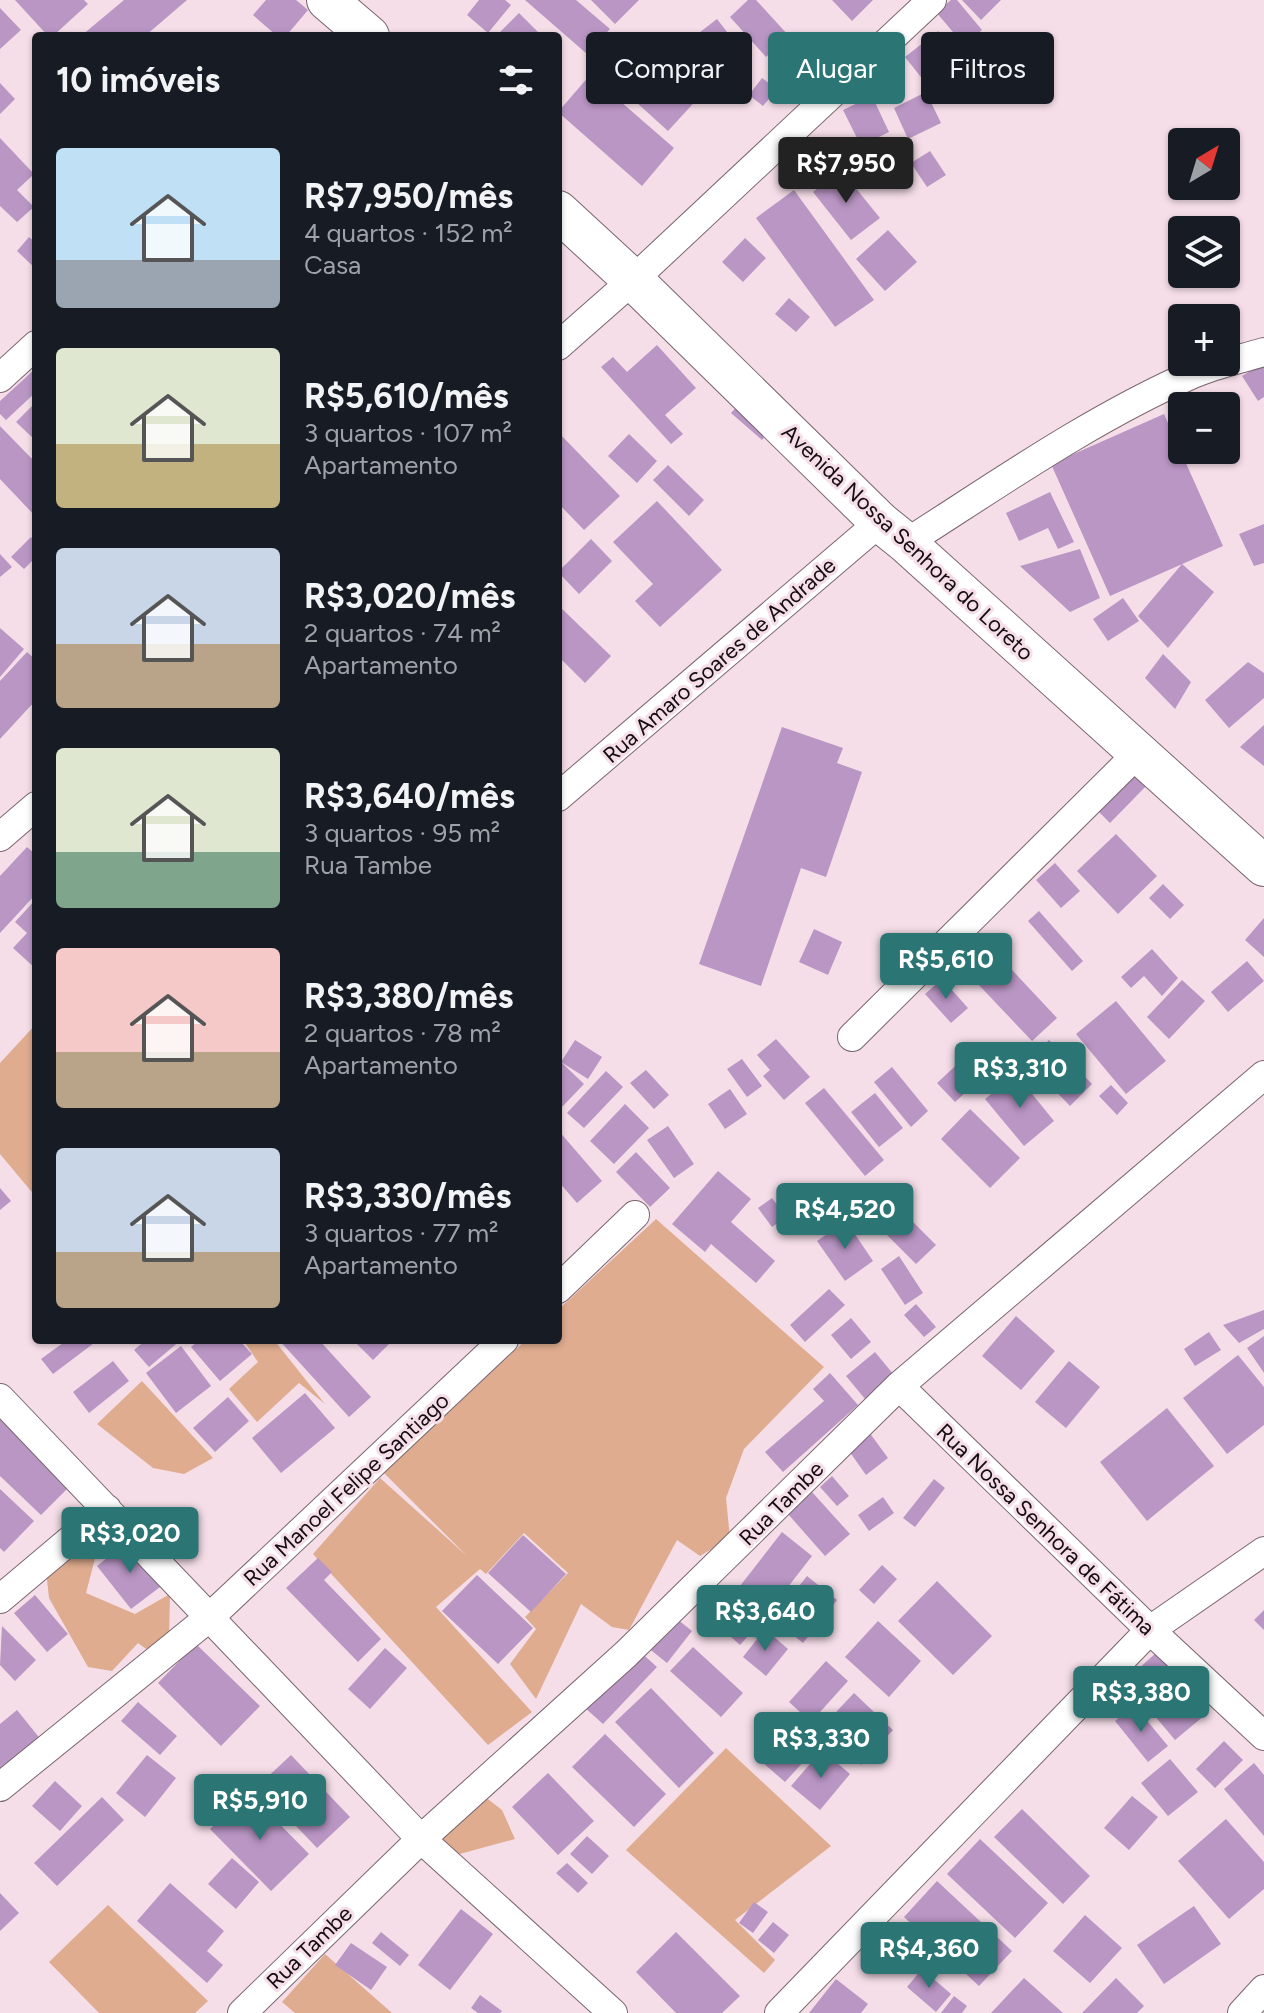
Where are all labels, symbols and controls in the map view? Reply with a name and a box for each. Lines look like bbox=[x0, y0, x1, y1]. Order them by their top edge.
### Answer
chip: Comprar bbox=[586, 32, 752, 104]
chip: Alugar bbox=[768, 32, 905, 104]
chip: Filtros bbox=[921, 32, 1054, 104]
icon: filters bbox=[494, 58, 538, 102]
text: 10 imóveis bbox=[56, 60, 220, 101]
north arrow bbox=[1168, 128, 1240, 200]
map controls bbox=[1168, 128, 1240, 464]
pin: R$7,950 bbox=[772, 137, 920, 205]
text: R$7,950 bbox=[796, 147, 896, 179]
text: R$7,950/mês bbox=[304, 176, 513, 217]
icon: home bbox=[120, 180, 216, 276]
button: layers bbox=[1168, 216, 1240, 288]
text: 4 quartos · 152 m² bbox=[304, 217, 513, 249]
text: Casa bbox=[304, 249, 361, 281]
button: + bbox=[1168, 304, 1240, 376]
text: R$5,610/mês bbox=[304, 376, 508, 417]
icon: home bbox=[120, 380, 216, 476]
button: − bbox=[1168, 392, 1240, 464]
text: 3 quartos · 107 m² bbox=[304, 417, 512, 449]
street label: Avenida Nossa Senhora do Loreto bbox=[776, 418, 1039, 666]
text: Apartamento bbox=[304, 449, 458, 481]
street label: Rua Amaro Soares de Andrade bbox=[597, 552, 841, 769]
text: R$3,020/mês bbox=[304, 576, 515, 617]
icon: home bbox=[120, 580, 216, 676]
text: 2 quartos · 74 m² bbox=[304, 617, 501, 649]
text: Apartamento bbox=[304, 649, 458, 681]
text: R$3,640/mês bbox=[304, 776, 515, 817]
icon: home bbox=[120, 780, 216, 876]
text: 3 quartos · 95 m² bbox=[304, 817, 500, 849]
text: Rua Tambe bbox=[304, 849, 432, 881]
pin: R$5,610 bbox=[872, 933, 1020, 1001]
text: R$5,610 bbox=[898, 943, 994, 975]
text: R$3,380/mês bbox=[304, 976, 513, 1017]
icon: home bbox=[120, 980, 216, 1076]
text: 2 quartos · 78 m² bbox=[304, 1017, 501, 1049]
pin: R$3,310 bbox=[946, 1042, 1094, 1110]
text: Apartamento bbox=[304, 1049, 458, 1081]
text: R$3,310 bbox=[973, 1052, 1067, 1084]
text: R$3,330/mês bbox=[304, 1176, 511, 1217]
icon: home bbox=[120, 1180, 216, 1276]
pin: R$4,520 bbox=[771, 1183, 919, 1251]
text: R$4,520 bbox=[794, 1193, 896, 1225]
text: 3 quartos · 77 m² bbox=[304, 1217, 498, 1249]
text: Apartamento bbox=[304, 1249, 458, 1281]
street label: Rua Manoel Felipe Santiago bbox=[238, 1387, 455, 1592]
street label: Rua Nossa Senhora de Fátima bbox=[931, 1418, 1161, 1641]
street label: Rua Tambe bbox=[734, 1456, 829, 1551]
pin: R$3,020 bbox=[56, 1507, 204, 1575]
text: R$3,020 bbox=[79, 1517, 181, 1549]
pin: R$3,640 bbox=[691, 1585, 839, 1653]
text: R$3,640 bbox=[715, 1595, 815, 1627]
pin: R$3,380 bbox=[1067, 1666, 1215, 1734]
text: R$3,380 bbox=[1091, 1676, 1191, 1708]
pin: R$3,330 bbox=[747, 1712, 895, 1780]
text: R$3,330 bbox=[772, 1722, 870, 1754]
pin: R$5,910 bbox=[186, 1774, 334, 1842]
text: R$5,910 bbox=[212, 1784, 308, 1816]
street label: Rua Tambe bbox=[261, 1900, 358, 1995]
pin: R$4,360 bbox=[855, 1922, 1003, 1990]
text: R$4,360 bbox=[879, 1932, 979, 1964]

